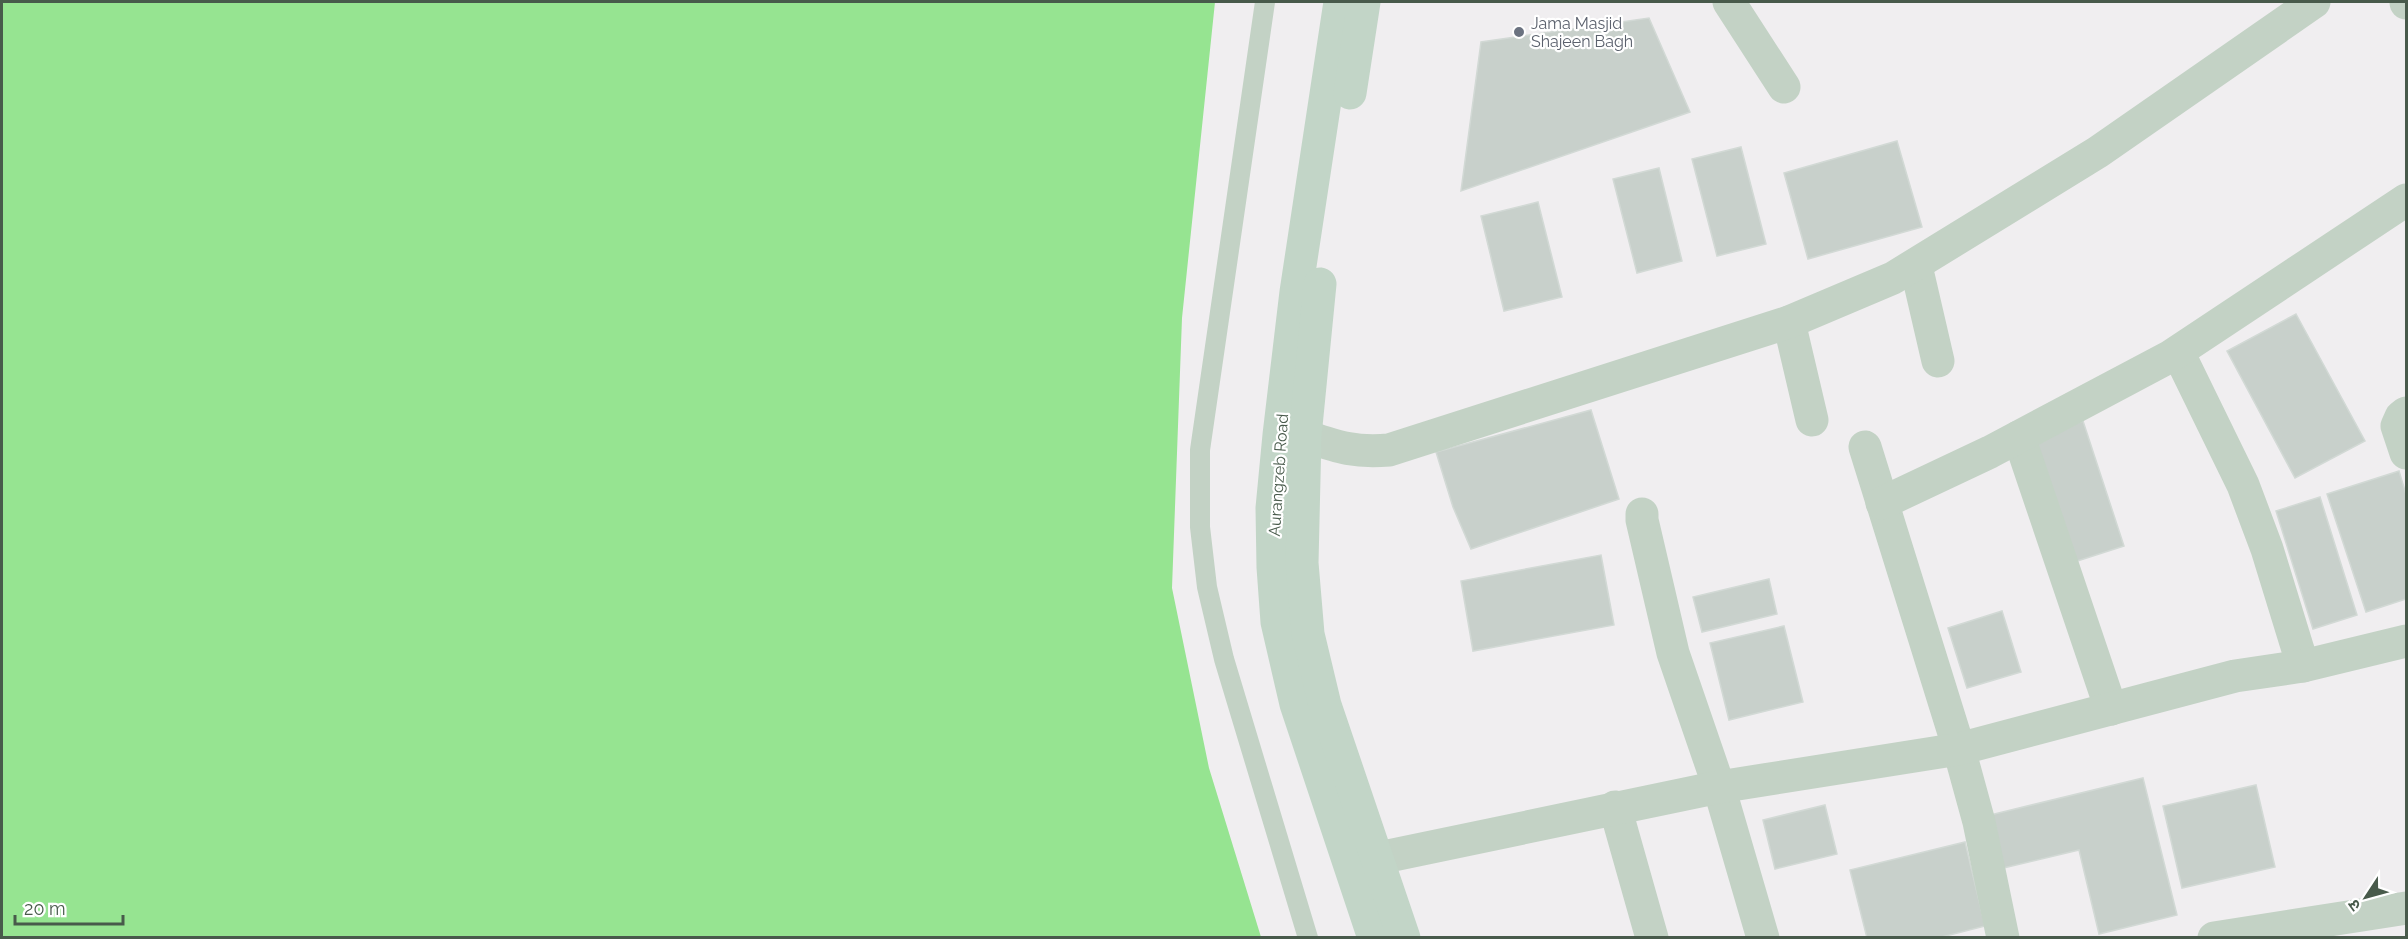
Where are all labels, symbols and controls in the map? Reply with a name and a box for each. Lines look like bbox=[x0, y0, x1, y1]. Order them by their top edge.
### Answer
place label: Jama Masjid Shajeen Bagh bbox=[1531, 14, 1633, 51]
marker: Jama Masjid Shajeen Bagh bbox=[1512, 25, 1526, 39]
street label: Aurangzeb Road bbox=[1265, 413, 1292, 537]
north arrow bbox=[2336, 867, 2396, 927]
scale bar bbox=[15, 888, 123, 926]
text: उ bbox=[2343, 896, 2365, 915]
text: 20 m bbox=[24, 898, 66, 919]

